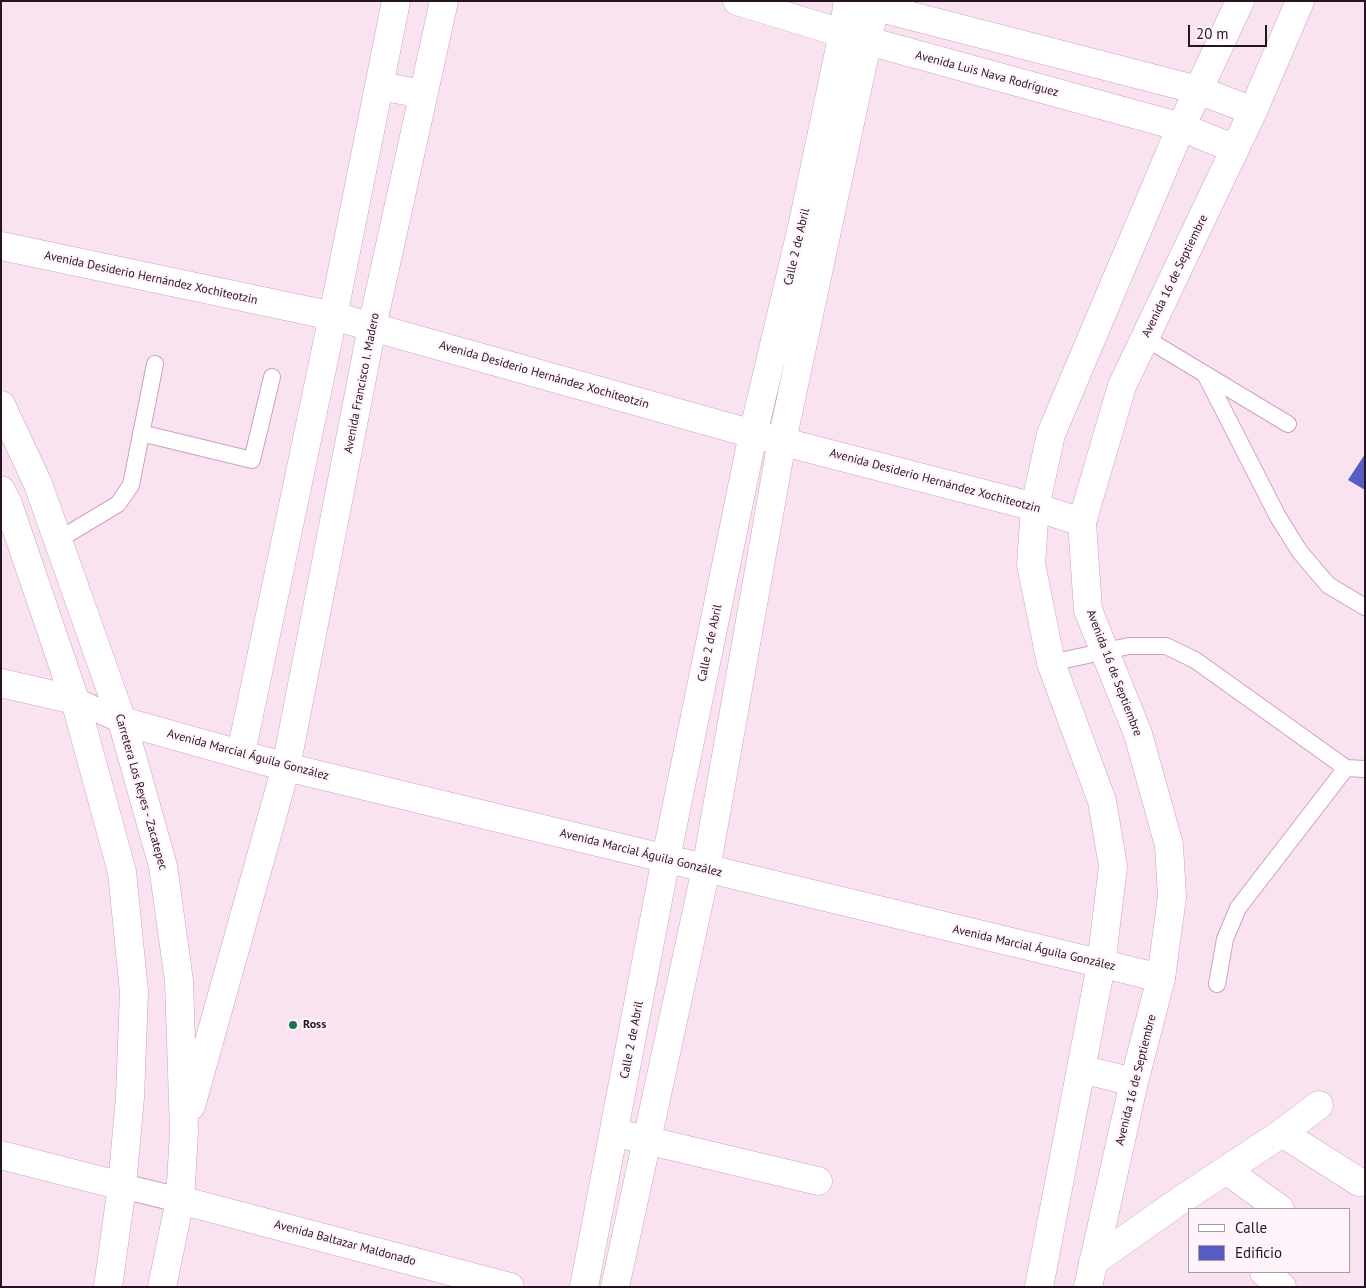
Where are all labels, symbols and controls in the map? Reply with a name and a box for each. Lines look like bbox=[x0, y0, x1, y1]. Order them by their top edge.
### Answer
scale bar bbox=[1191, 15, 1270, 47]
text: 20 m bbox=[1196, 24, 1229, 43]
street label: Avenida Luis Nava Rodríguez bbox=[914, 48, 1060, 100]
street label: Calle 2 de Abril bbox=[781, 207, 813, 287]
street label: Avenida 16 de Septiembre bbox=[1139, 212, 1211, 340]
street label: Avenida Desiderio Hernández Xochiteotzin bbox=[43, 248, 259, 308]
street label: Avenida Francisco I. Madero bbox=[341, 312, 383, 454]
street label: Avenida Desiderio Hernández Xochiteotzin bbox=[437, 338, 651, 412]
street label: Avenida Desiderio Hernández Xochiteotzin bbox=[828, 446, 1042, 516]
street label: Calle 2 de Abril bbox=[695, 603, 725, 683]
street label: Avenida 16 de Septiembre bbox=[1083, 608, 1145, 738]
street label: Carretera Los Reyes - Zacatepec bbox=[112, 712, 170, 872]
street label: Avenida Marcial Águila González bbox=[166, 726, 330, 784]
street label: Avenida Marcial Águila González bbox=[558, 826, 724, 880]
street label: Avenida Marcial Águila González bbox=[951, 922, 1117, 974]
street label: Calle 2 de Abril bbox=[617, 1000, 647, 1080]
street label: Avenida 16 de Septiembre bbox=[1113, 1013, 1159, 1147]
place label: Ross bbox=[303, 1018, 326, 1032]
marker: Ross bbox=[287, 1019, 299, 1031]
legend bbox=[1188, 1208, 1351, 1273]
street label: Avenida Baltazar Maldonado bbox=[273, 1217, 417, 1269]
text: Calle bbox=[1235, 1218, 1267, 1237]
text: Edificio bbox=[1235, 1243, 1282, 1262]

